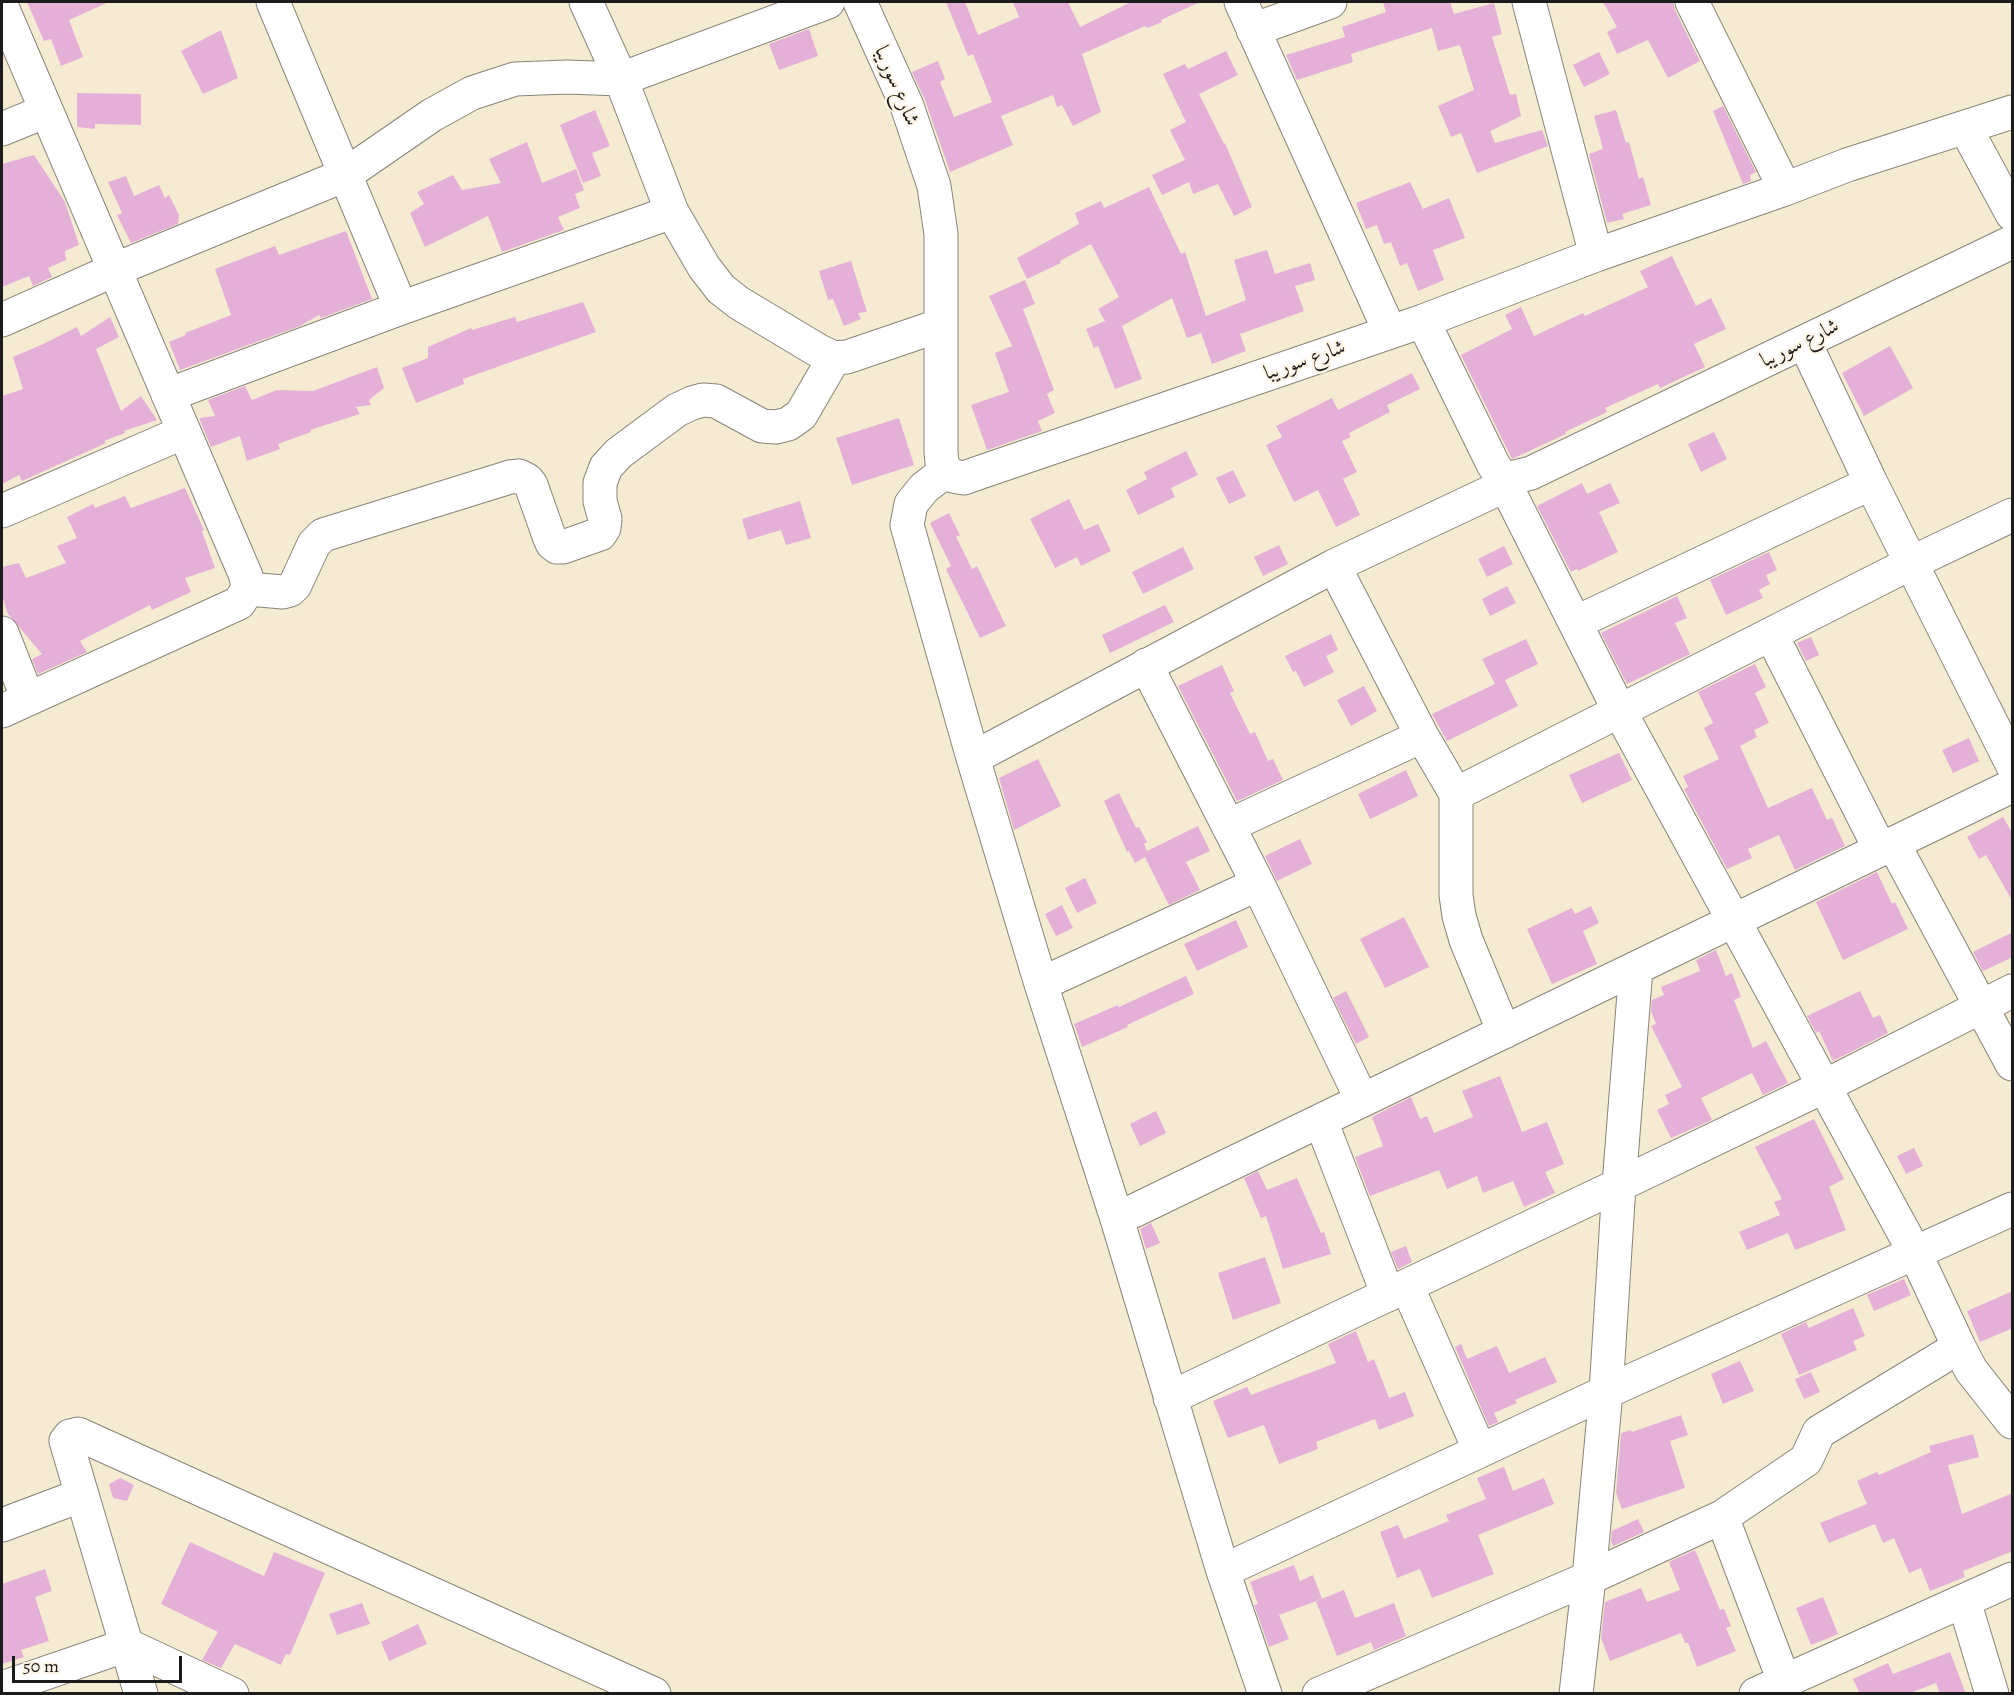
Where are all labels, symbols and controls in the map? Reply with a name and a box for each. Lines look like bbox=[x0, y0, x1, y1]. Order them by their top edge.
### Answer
street label: شارع سوريبا bbox=[868, 42, 924, 130]
street label: شارع سوريبا bbox=[1757, 314, 1843, 374]
street label: شارع سوريبا bbox=[1261, 335, 1349, 387]
scale bar bbox=[15, 1644, 184, 1682]
text: 50 m bbox=[23, 1654, 59, 1678]

